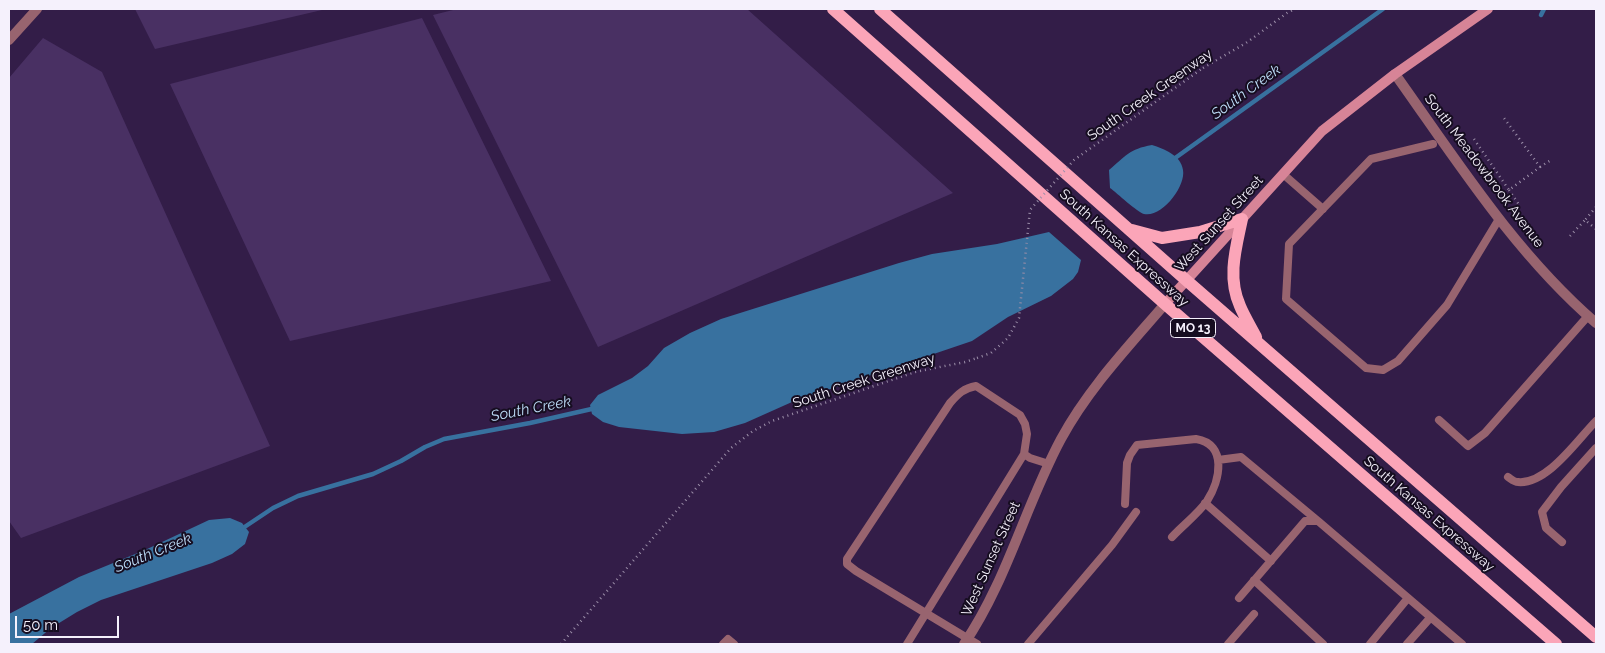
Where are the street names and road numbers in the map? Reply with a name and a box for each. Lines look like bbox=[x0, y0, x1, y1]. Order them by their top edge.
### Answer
street label: South Creek Greenway bbox=[1084, 45, 1216, 145]
street label: South Meadowbrook Avenue bbox=[1421, 91, 1547, 251]
street label: West Sunset Street bbox=[1171, 172, 1267, 276]
street label: South Kansas Expressway bbox=[1056, 186, 1192, 310]
road number: MO 13 bbox=[1170, 318, 1216, 338]
street label: South Creek Greenway bbox=[791, 350, 937, 412]
street label: South Kansas Expressway bbox=[1360, 453, 1498, 575]
street label: West Sunset Street bbox=[958, 499, 1024, 619]

